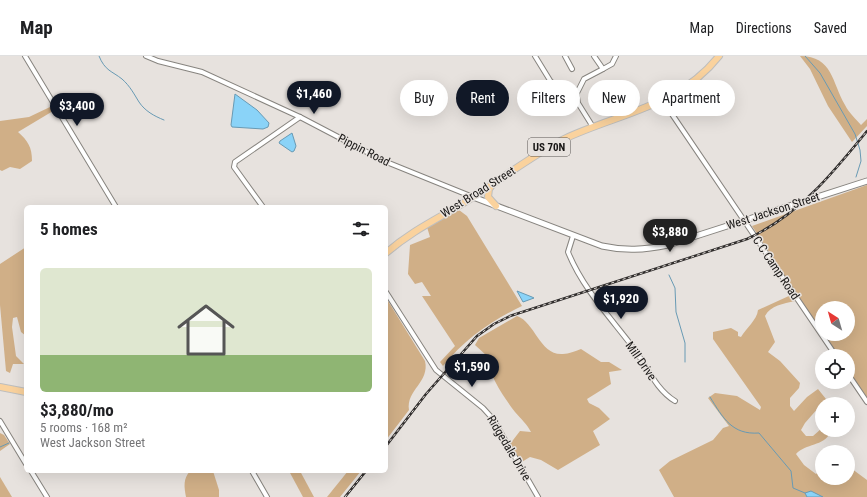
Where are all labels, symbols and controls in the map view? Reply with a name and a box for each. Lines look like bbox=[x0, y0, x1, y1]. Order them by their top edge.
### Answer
text: Map bbox=[20, 16, 53, 39]
text: Map bbox=[690, 20, 714, 36]
text: Directions bbox=[736, 20, 792, 36]
text: Saved bbox=[814, 20, 847, 36]
chip: Buy bbox=[400, 80, 448, 116]
chip: Rent bbox=[456, 80, 509, 116]
chip: Filters bbox=[517, 80, 580, 116]
chip: New bbox=[588, 80, 640, 116]
chip: Apartment bbox=[648, 80, 735, 116]
pin: $1,460 bbox=[281, 81, 347, 115]
text: $1,460 bbox=[296, 86, 332, 101]
pin: $3,400 bbox=[44, 93, 110, 127]
text: $3,400 bbox=[59, 98, 95, 113]
street label: Pippin Road bbox=[336, 131, 392, 169]
road number: US 70N bbox=[528, 138, 570, 156]
street label: West Broad Street bbox=[438, 163, 518, 220]
street label: West Jackson Street bbox=[725, 189, 822, 233]
icon: filters bbox=[350, 218, 372, 240]
text: 5 homes bbox=[40, 219, 98, 239]
pin: $3,880 bbox=[637, 219, 703, 253]
text: $3,880 bbox=[652, 224, 688, 239]
street label: C C Camp Road bbox=[750, 234, 802, 302]
pin: $1,920 bbox=[588, 286, 654, 320]
text: $1,920 bbox=[603, 291, 639, 306]
icon: home bbox=[170, 294, 242, 366]
north arrow bbox=[815, 301, 855, 341]
map controls bbox=[815, 301, 855, 485]
street label: Mill Drive bbox=[623, 339, 660, 383]
button: locate bbox=[815, 349, 855, 389]
pin: $1,590 bbox=[439, 354, 505, 388]
text: $1,590 bbox=[454, 359, 490, 374]
button: + bbox=[815, 397, 855, 437]
text: $3,880/mo bbox=[40, 400, 114, 420]
street label: Ridgedale Drive bbox=[484, 413, 534, 483]
text: 5 rooms · 168 m² bbox=[40, 420, 127, 435]
text: West Jackson Street bbox=[40, 435, 145, 450]
button: − bbox=[815, 445, 855, 485]

